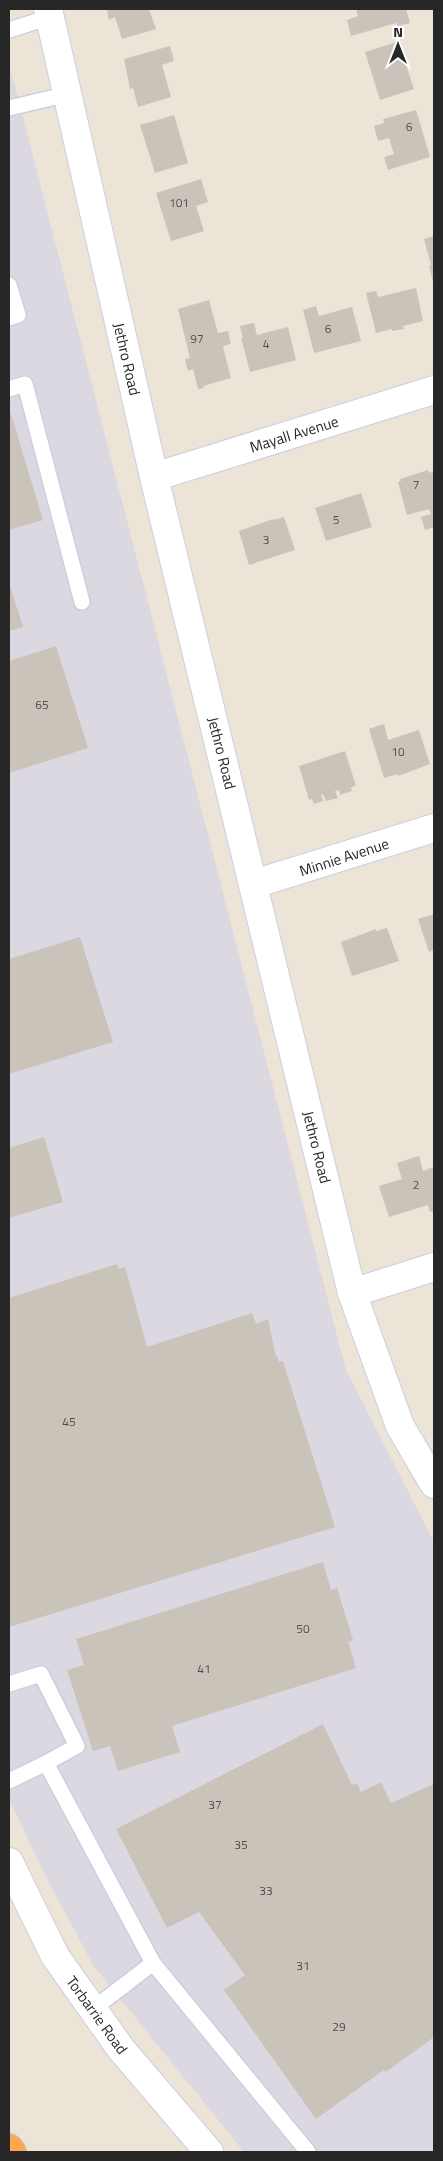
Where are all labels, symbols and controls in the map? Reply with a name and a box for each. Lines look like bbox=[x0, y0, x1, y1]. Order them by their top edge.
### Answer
north arrow bbox=[373, 20, 423, 70]
text: N bbox=[393, 21, 403, 42]
house number: 6 bbox=[406, 117, 413, 136]
house number: 101 bbox=[169, 193, 189, 212]
house number: 6 bbox=[325, 319, 332, 338]
street label: Jethro Road bbox=[107, 320, 147, 398]
house number: 97 bbox=[190, 329, 204, 348]
house number: 4 bbox=[263, 334, 270, 353]
street label: Mayall Avenue bbox=[247, 410, 341, 458]
house number: 7 bbox=[413, 475, 419, 494]
house number: 5 bbox=[333, 510, 340, 529]
house number: 3 bbox=[263, 530, 269, 549]
house number: 65 bbox=[35, 695, 49, 714]
street label: Jethro Road bbox=[202, 714, 242, 792]
house number: 10 bbox=[391, 742, 405, 761]
street label: Minnie Avenue bbox=[296, 832, 392, 882]
street label: Jethro Road bbox=[297, 1108, 337, 1186]
house number: 2 bbox=[413, 1175, 419, 1194]
house number: 45 bbox=[62, 1412, 76, 1431]
house number: 50 bbox=[296, 1619, 310, 1638]
house number: 41 bbox=[197, 1659, 211, 1678]
house number: 37 bbox=[208, 1795, 222, 1814]
house number: 35 bbox=[234, 1835, 248, 1854]
house number: 33 bbox=[259, 1881, 273, 1900]
house number: 31 bbox=[296, 1956, 310, 1975]
street label: Torbarrie Road bbox=[61, 1971, 133, 2059]
house number: 29 bbox=[332, 2017, 346, 2036]

